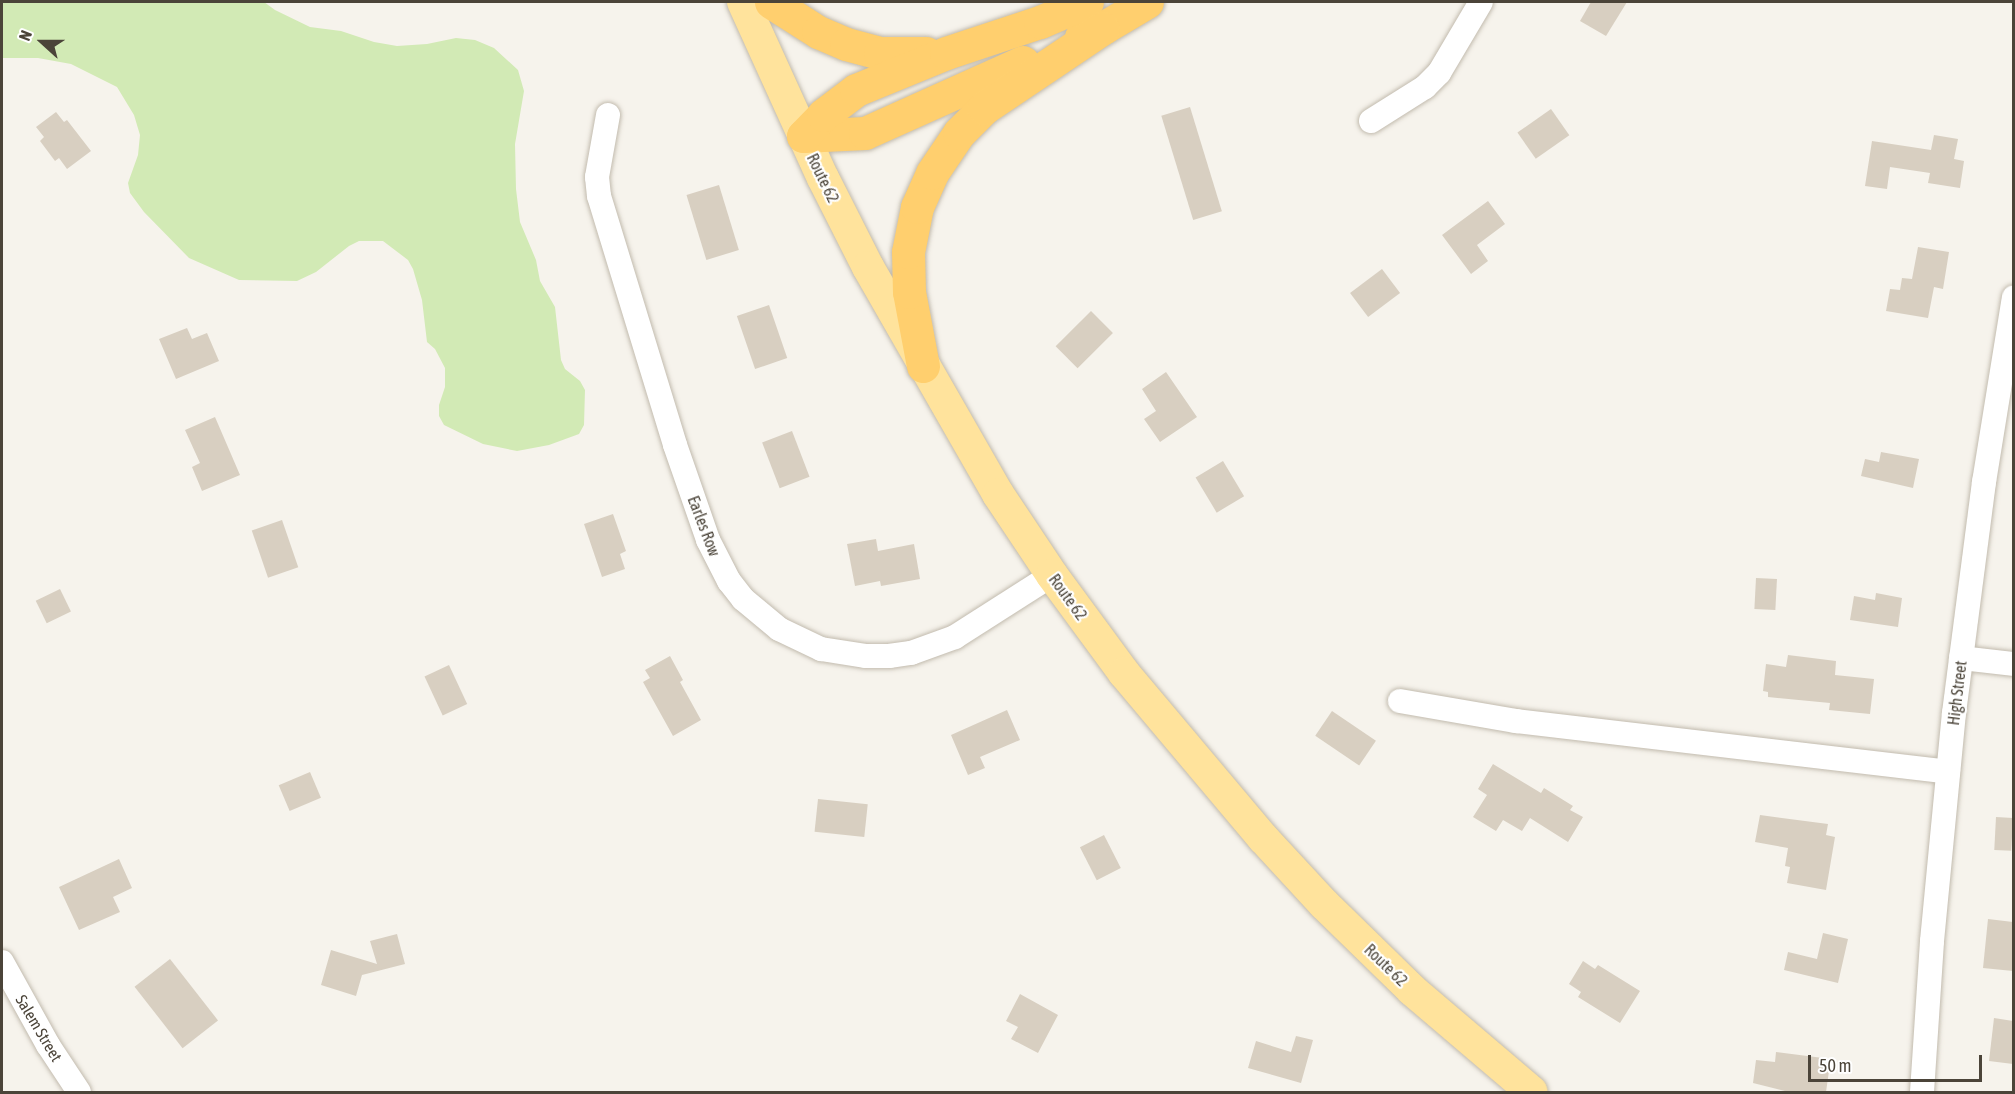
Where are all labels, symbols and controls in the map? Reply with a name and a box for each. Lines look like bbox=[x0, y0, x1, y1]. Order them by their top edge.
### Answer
north arrow bbox=[12, 12, 72, 72]
text: N bbox=[15, 28, 35, 43]
street label: Route 62 bbox=[803, 150, 843, 206]
street label: Earles Row bbox=[684, 493, 724, 559]
street label: Route 62 bbox=[1045, 570, 1091, 624]
street label: High Street bbox=[1944, 660, 1970, 726]
street label: Route 62 bbox=[1361, 940, 1411, 990]
street label: Salem Street bbox=[12, 991, 66, 1065]
scale bar bbox=[1811, 1043, 1985, 1081]
text: 50 m bbox=[1819, 1055, 1851, 1076]

